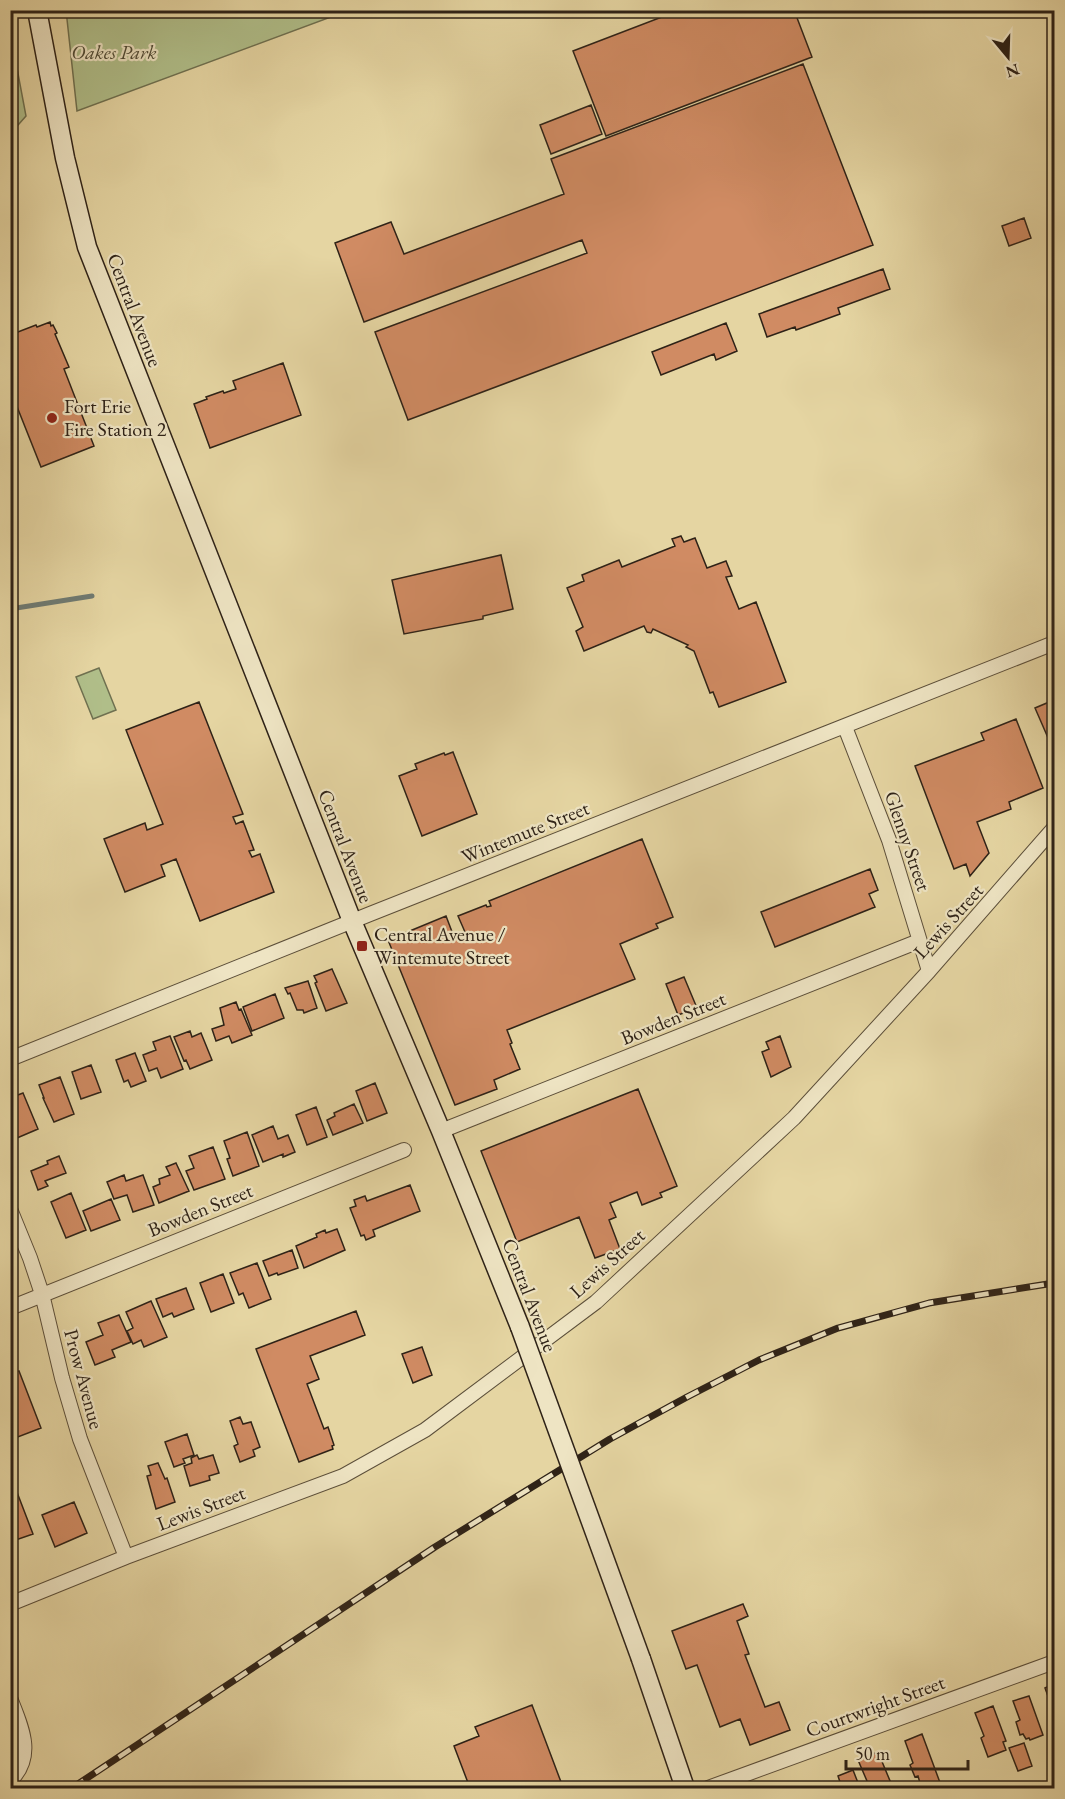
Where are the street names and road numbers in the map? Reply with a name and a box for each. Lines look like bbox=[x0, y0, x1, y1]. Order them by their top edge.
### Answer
street label: Central Avenue bbox=[101, 249, 169, 371]
street label: Central Avenue bbox=[312, 785, 380, 907]
street label: Glenny Street bbox=[879, 788, 937, 895]
street label: Wintemute Street bbox=[457, 794, 593, 869]
street label: Lewis Street bbox=[907, 877, 989, 964]
street label: Bowden Street bbox=[617, 985, 730, 1051]
street label: Bowden Street bbox=[144, 1177, 257, 1243]
street label: Lewis Street bbox=[564, 1222, 651, 1304]
street label: Central Avenue bbox=[496, 1234, 564, 1356]
street label: Prow Avenue bbox=[58, 1326, 110, 1432]
street label: Lewis Street bbox=[153, 1479, 249, 1537]
street label: Courtwright Street bbox=[802, 1669, 949, 1743]

